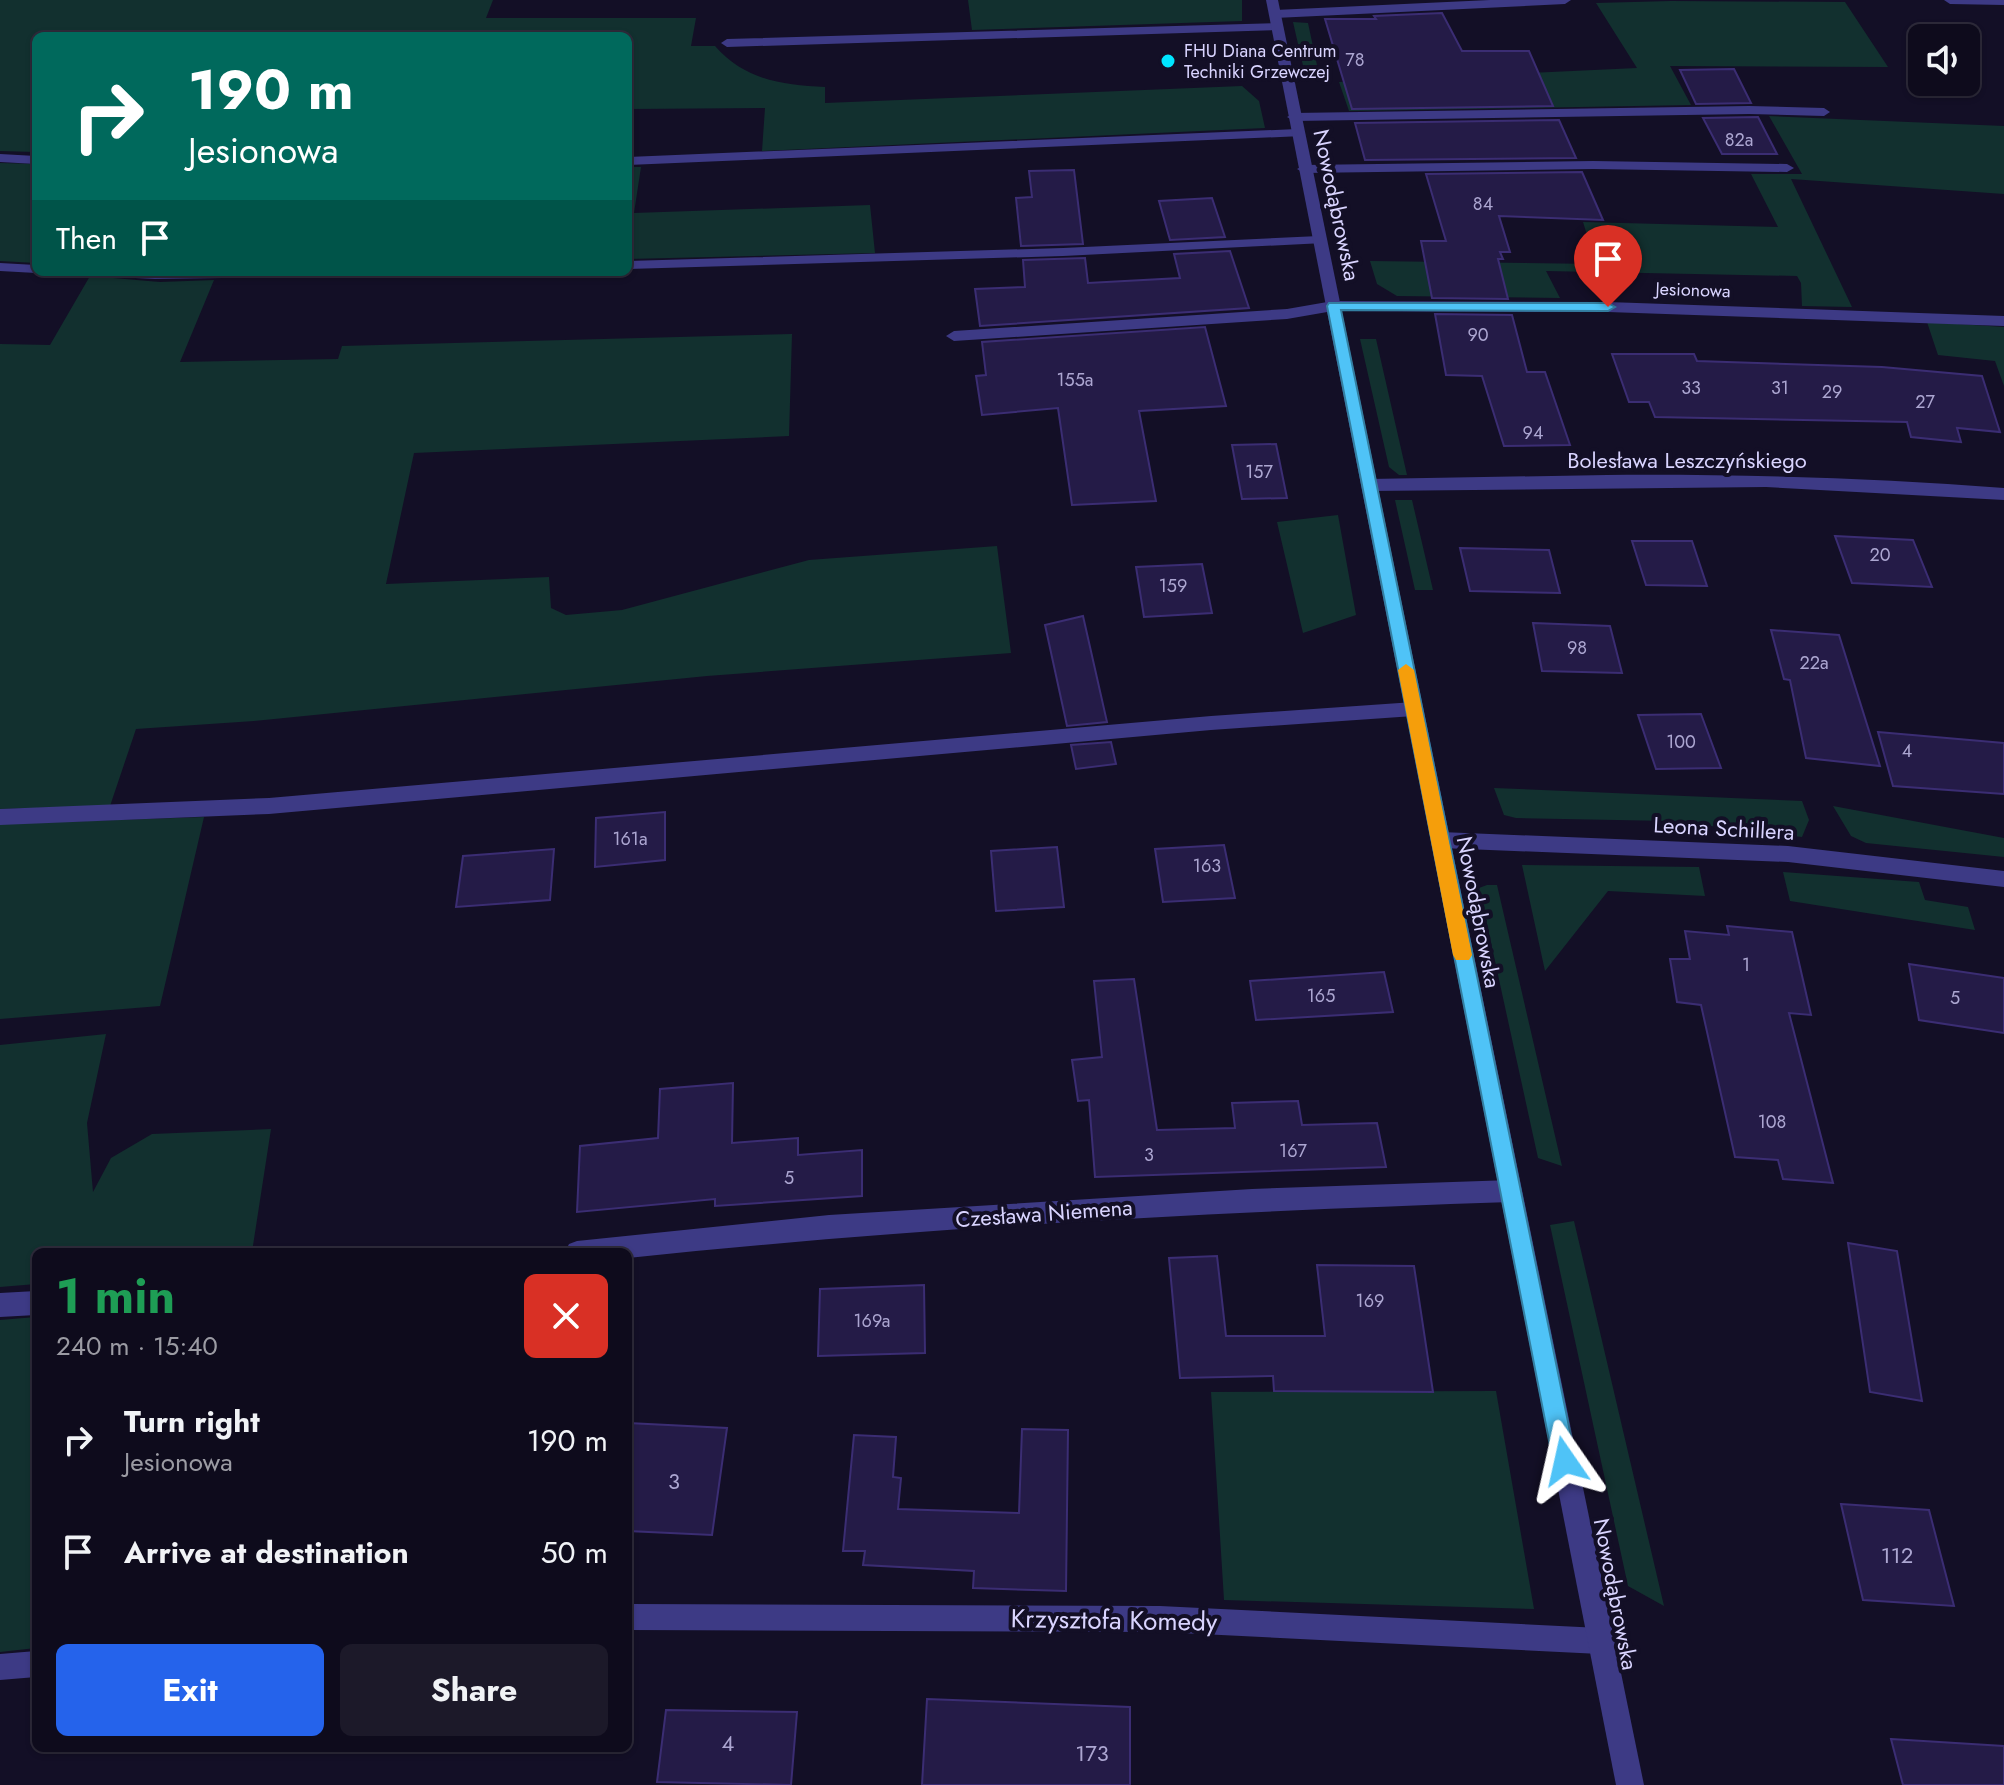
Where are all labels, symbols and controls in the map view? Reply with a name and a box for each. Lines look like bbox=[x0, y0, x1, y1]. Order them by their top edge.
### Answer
map controls bbox=[1908, 24, 1980, 96]
button: sound bbox=[1908, 24, 1980, 96]
place label: FHU Diana Centrum Techniki Grzewczej bbox=[1184, 38, 1337, 85]
house number: 78 bbox=[1345, 47, 1365, 73]
text: 190 m bbox=[188, 49, 354, 130]
marker: FHU Diana Centrum Techniki Grzewczej bbox=[1159, 52, 1177, 70]
icon: right bbox=[56, 64, 160, 168]
text: Jesionowa bbox=[188, 124, 339, 176]
street label: Nowodąbrowska bbox=[1305, 126, 1369, 284]
house number: 82a bbox=[1725, 127, 1753, 153]
house number: 84 bbox=[1473, 191, 1493, 217]
icon: arrive bbox=[133, 216, 177, 260]
text: Then bbox=[56, 217, 117, 260]
pin bbox=[1574, 225, 1642, 307]
icon: arrive bbox=[1586, 237, 1630, 281]
street label: Jesionowa bbox=[1653, 276, 1731, 304]
house number: 90 bbox=[1467, 322, 1489, 348]
house number: 155a bbox=[1056, 367, 1094, 393]
house number: 33 bbox=[1681, 375, 1701, 401]
house number: 31 bbox=[1771, 375, 1789, 401]
house number: 29 bbox=[1822, 379, 1842, 405]
house number: 27 bbox=[1915, 389, 1935, 415]
house number: 94 bbox=[1523, 420, 1543, 446]
street label: Bolesława Leszczyńskiego bbox=[1567, 444, 1807, 476]
house number: 157 bbox=[1245, 459, 1273, 485]
house number: 20 bbox=[1869, 542, 1891, 568]
house number: 159 bbox=[1159, 573, 1187, 599]
house number: 98 bbox=[1567, 635, 1587, 661]
house number: 22a bbox=[1799, 650, 1829, 676]
house number: 100 bbox=[1666, 729, 1696, 755]
house number: 4 bbox=[1902, 738, 1912, 764]
street label: Leona Schillera bbox=[1653, 808, 1795, 848]
house number: 161a bbox=[612, 826, 648, 852]
street label: Nowodąbrowska bbox=[1449, 833, 1509, 991]
house number: 163 bbox=[1193, 853, 1221, 879]
house number: 1 bbox=[1742, 952, 1750, 978]
house number: 165 bbox=[1307, 983, 1335, 1009]
house number: 5 bbox=[1950, 985, 1960, 1011]
house number: 108 bbox=[1758, 1109, 1786, 1135]
house number: 167 bbox=[1279, 1138, 1308, 1164]
house number: 3 bbox=[1144, 1142, 1154, 1168]
house number: 5 bbox=[784, 1165, 794, 1191]
street label: Czesława Niemena bbox=[954, 1191, 1134, 1235]
text: 1 min bbox=[56, 1262, 175, 1331]
button: close bbox=[524, 1274, 608, 1358]
house number: 169 bbox=[1356, 1288, 1384, 1314]
house number: 169a bbox=[854, 1308, 890, 1334]
text: 240 m · 15:40 bbox=[56, 1327, 218, 1365]
text: Turn right bbox=[124, 1400, 260, 1443]
icon: right bbox=[56, 1418, 100, 1462]
text: 190 m bbox=[527, 1419, 608, 1462]
position arrow bbox=[1523, 1419, 1607, 1503]
text: Jesionowa bbox=[124, 1443, 233, 1481]
house number: 3 bbox=[668, 1465, 680, 1497]
street label: Nowodąbrowska bbox=[1586, 1515, 1646, 1673]
icon: arrive bbox=[56, 1530, 100, 1574]
text: Arrive at destination bbox=[124, 1531, 409, 1574]
text: 50 m bbox=[541, 1531, 608, 1574]
house number: 112 bbox=[1881, 1539, 1913, 1571]
street label: Krzysztofa Komedy bbox=[1010, 1599, 1218, 1641]
button: Exit bbox=[56, 1644, 324, 1736]
button: Share bbox=[340, 1644, 608, 1736]
house number: 4 bbox=[722, 1727, 735, 1759]
house number: 173 bbox=[1075, 1737, 1109, 1769]

